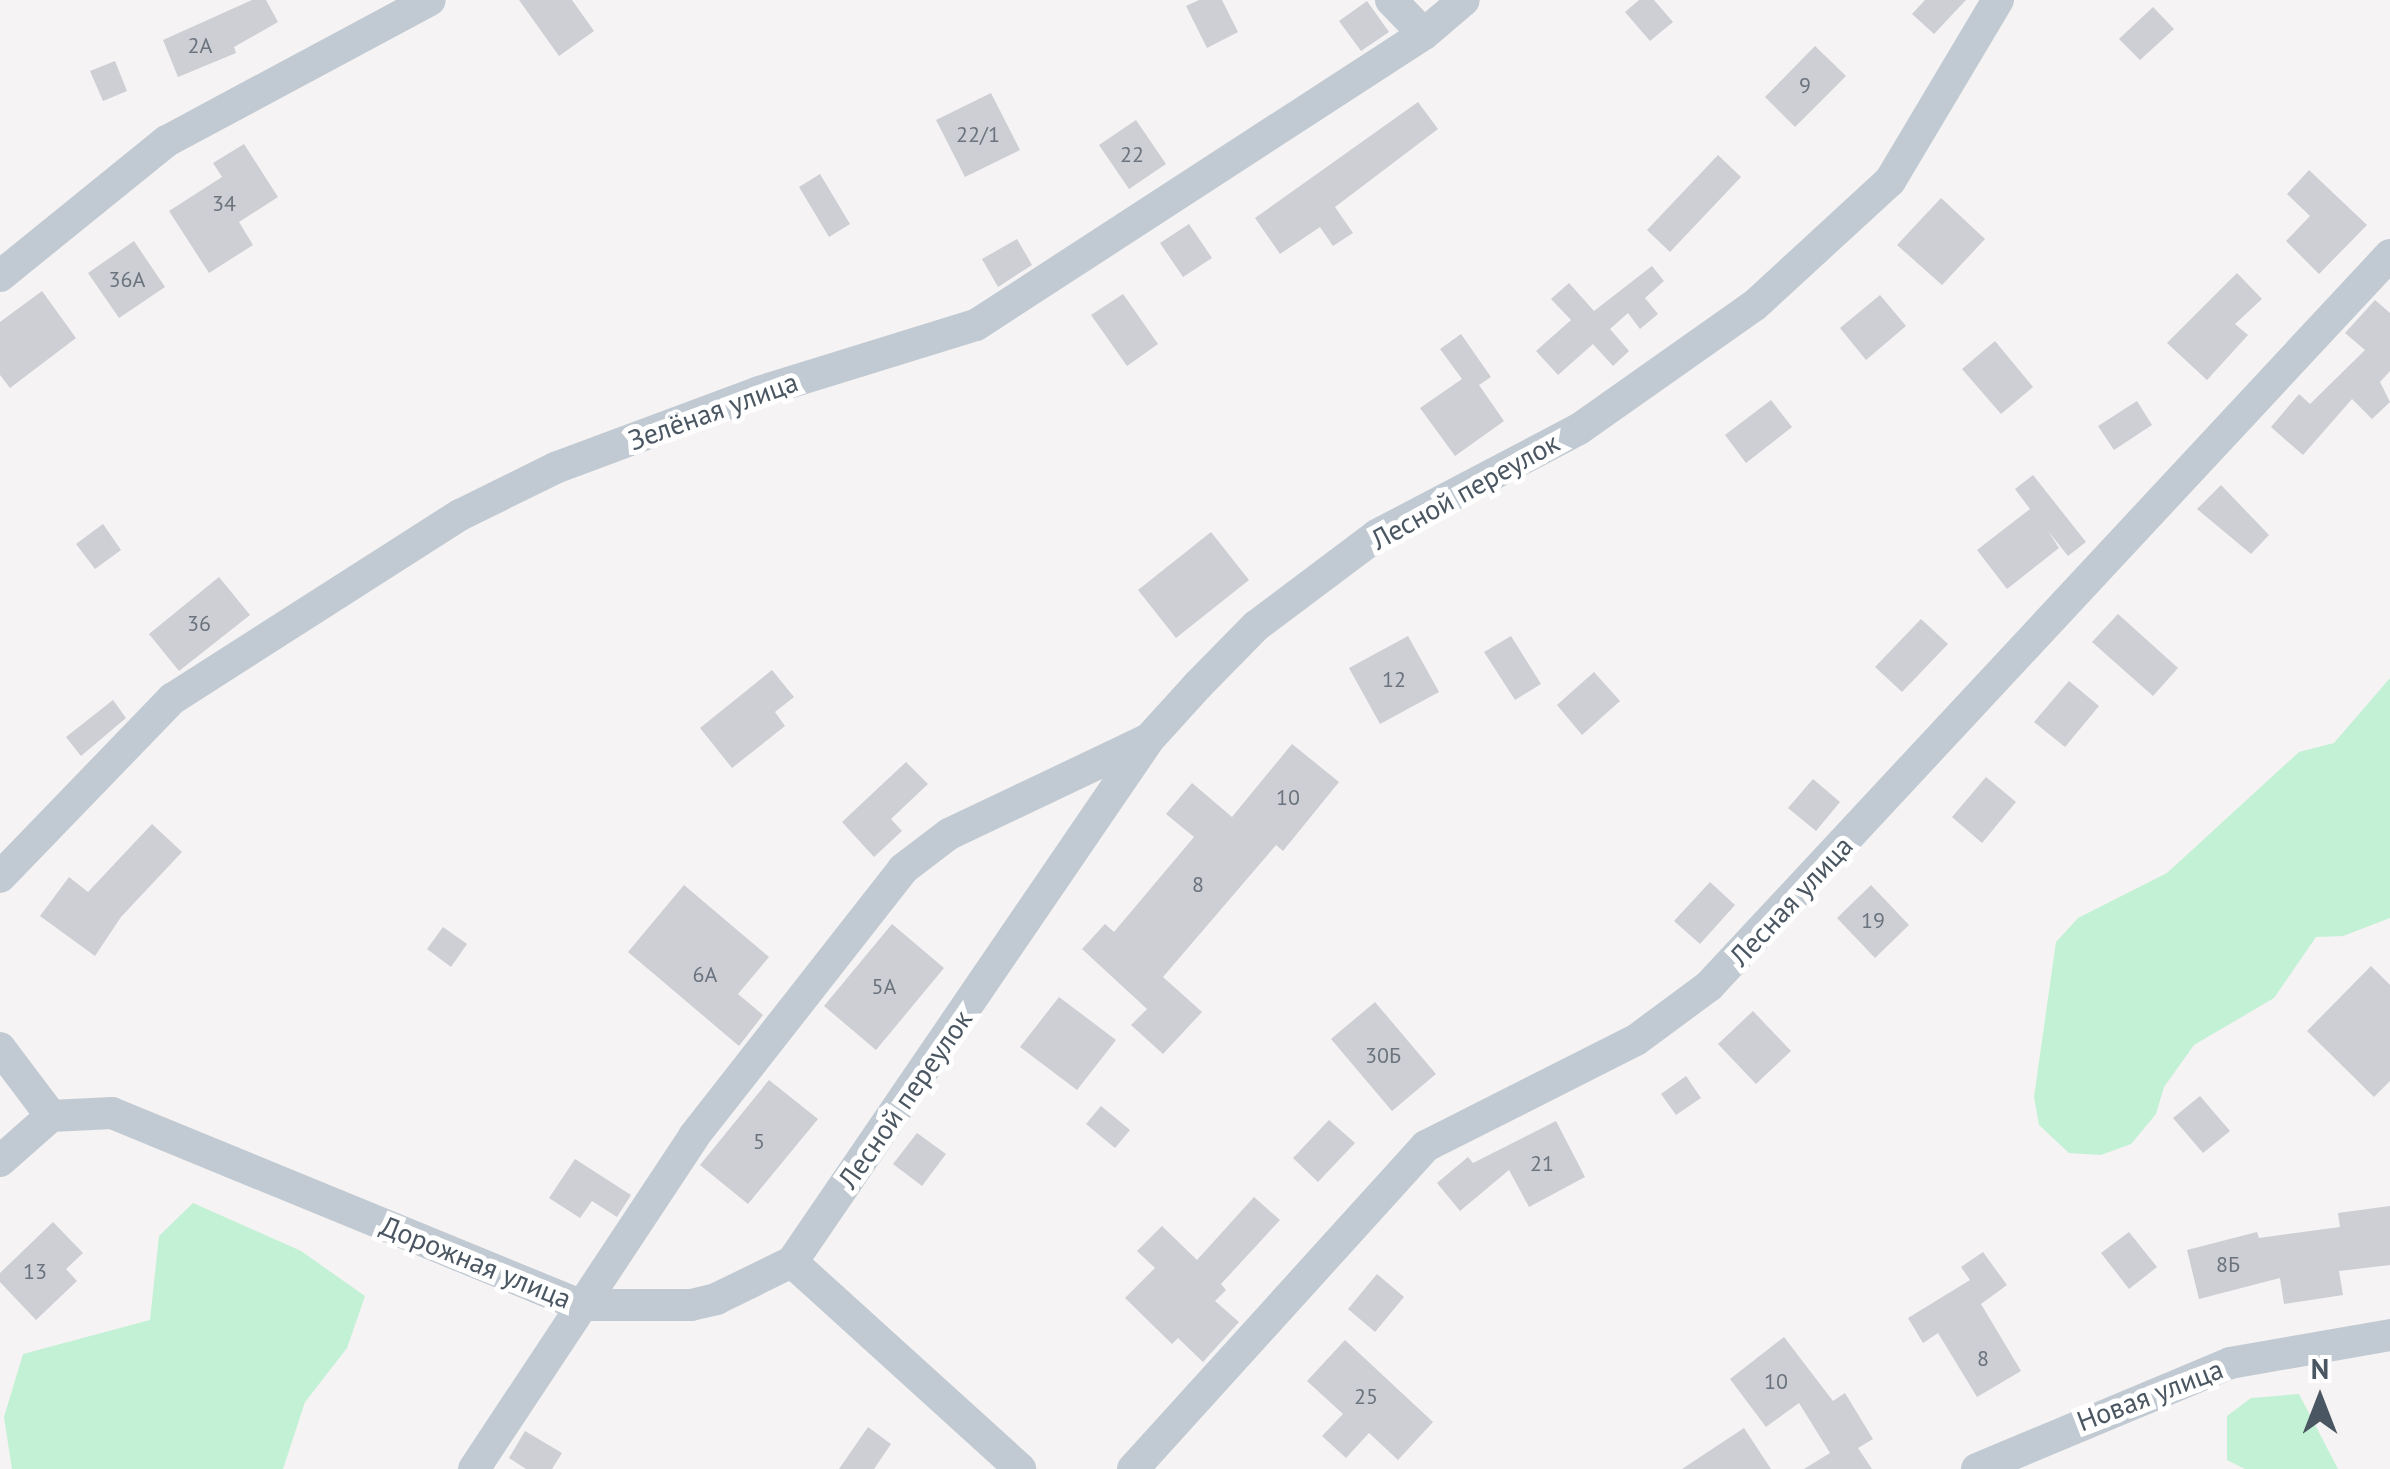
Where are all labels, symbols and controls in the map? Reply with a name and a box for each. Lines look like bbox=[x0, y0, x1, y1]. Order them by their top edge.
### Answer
house number: 2А bbox=[188, 33, 212, 59]
house number: 9 bbox=[1799, 73, 1811, 99]
house number: 22/1 bbox=[956, 122, 1000, 148]
house number: 22 bbox=[1120, 142, 1144, 168]
house number: 34 bbox=[212, 191, 236, 217]
house number: 36А bbox=[109, 267, 145, 293]
street label: Зелёная улица bbox=[624, 365, 802, 457]
street label: Лесной переулок bbox=[1365, 425, 1565, 557]
house number: 36 bbox=[187, 611, 211, 637]
house number: 12 bbox=[1382, 667, 1406, 693]
house number: 10 bbox=[1276, 785, 1300, 811]
street label: Лесная улица bbox=[1722, 829, 1860, 973]
house number: 8 bbox=[1192, 872, 1204, 898]
house number: 19 bbox=[1861, 908, 1885, 934]
house number: 6А bbox=[693, 962, 717, 988]
house number: 5А bbox=[872, 974, 896, 1000]
street label: Лесной переулок bbox=[831, 1003, 979, 1195]
house number: 30Б bbox=[1365, 1043, 1401, 1069]
house number: 5 bbox=[753, 1129, 765, 1155]
house number: 21 bbox=[1530, 1151, 1554, 1177]
street label: Дорожная улица bbox=[376, 1208, 576, 1316]
house number: 8Б bbox=[2216, 1252, 2240, 1278]
house number: 13 bbox=[23, 1259, 47, 1285]
house number: 8 bbox=[1977, 1346, 1989, 1372]
north arrow bbox=[2270, 1349, 2370, 1449]
text: N bbox=[2311, 1350, 2329, 1387]
street label: Новая улица bbox=[2072, 1352, 2228, 1438]
house number: 10 bbox=[1764, 1369, 1788, 1395]
house number: 25 bbox=[1354, 1384, 1378, 1410]

